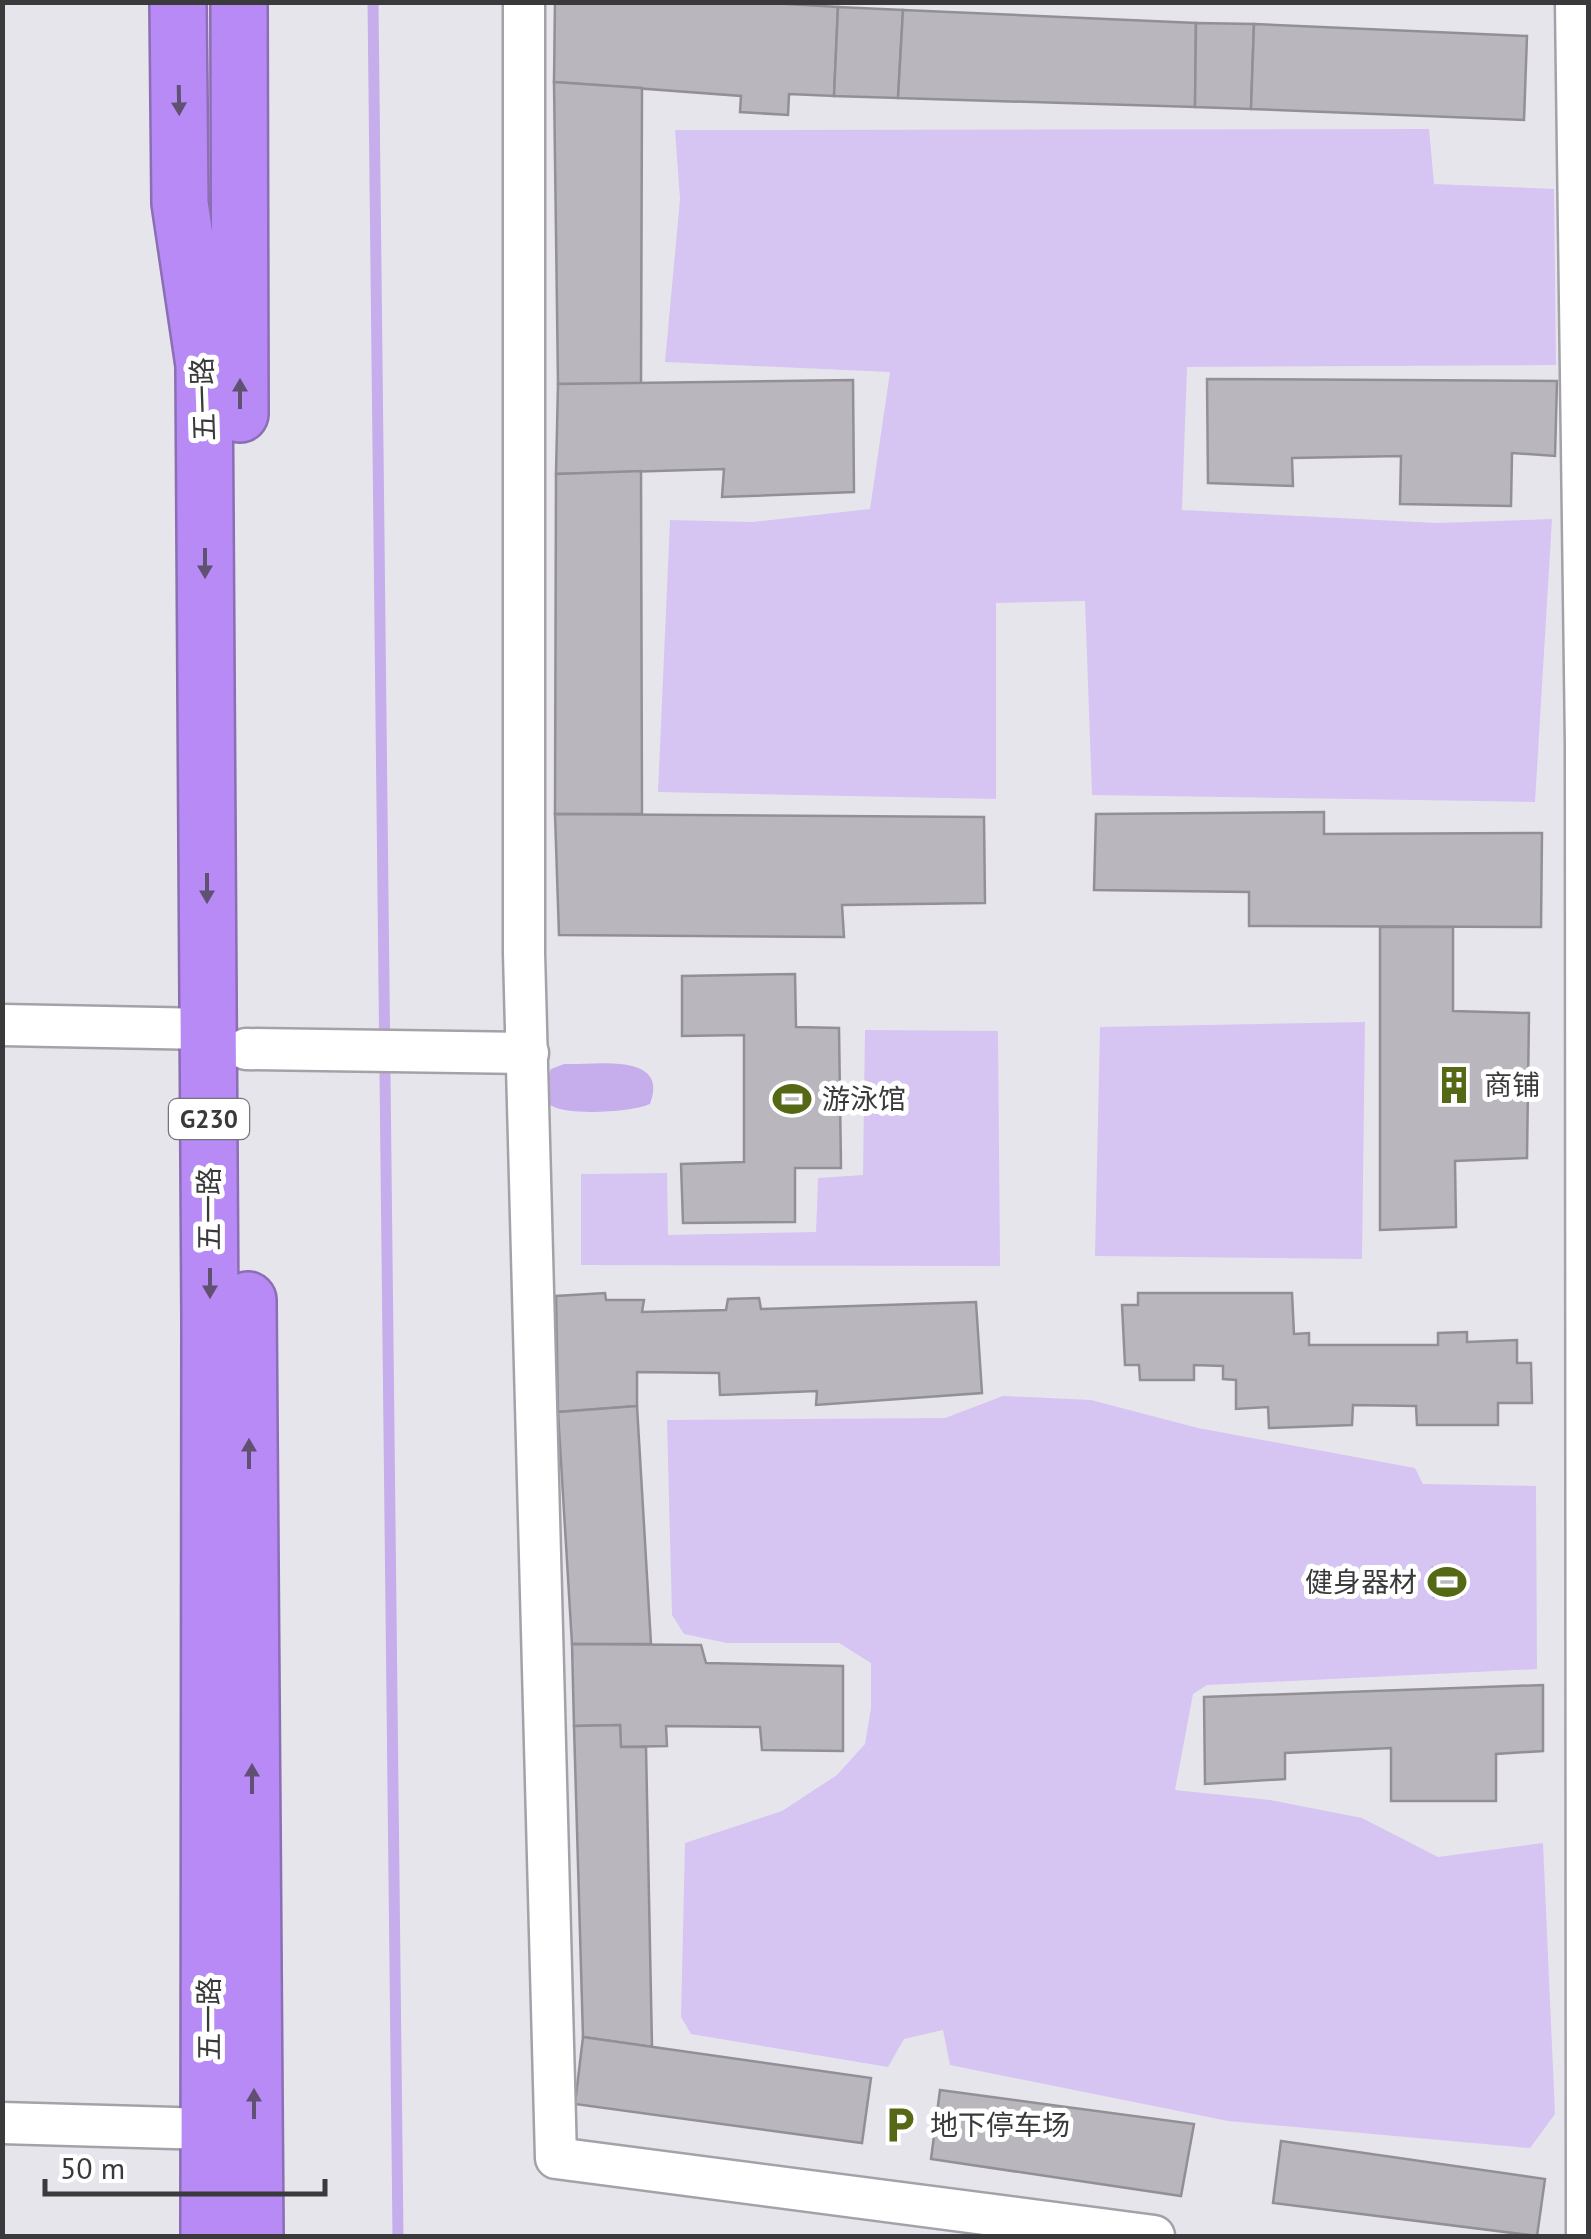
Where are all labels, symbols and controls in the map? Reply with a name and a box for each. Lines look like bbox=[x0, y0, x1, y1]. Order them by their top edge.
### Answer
one-way arrow bbox=[171, 84, 187, 116]
street label: 五一路 bbox=[183, 356, 222, 442]
one-way arrow bbox=[232, 378, 248, 410]
one-way arrow bbox=[197, 548, 213, 580]
one-way arrow bbox=[200, 873, 216, 905]
building icon: 商铺 bbox=[1433, 1064, 1475, 1106]
place label: 商铺 bbox=[1484, 1066, 1540, 1103]
sports icon: 游泳馆 bbox=[771, 1078, 813, 1120]
place label: 游泳馆 bbox=[822, 1080, 906, 1117]
road number: G230 bbox=[169, 1099, 249, 1139]
street label: 五一路 bbox=[190, 1167, 227, 1251]
one-way arrow bbox=[202, 1268, 218, 1300]
one-way arrow bbox=[241, 1438, 257, 1470]
sports icon: 健身器材 bbox=[1426, 1561, 1468, 1603]
place label: 健身器材 bbox=[1305, 1563, 1417, 1600]
one-way arrow bbox=[243, 1763, 259, 1795]
street label: 五一路 bbox=[190, 1977, 227, 2061]
one-way arrow bbox=[246, 2088, 262, 2120]
parking icon: 地下停车场 bbox=[879, 2104, 921, 2146]
place label: 地下停车场 bbox=[930, 2106, 1070, 2143]
scale bar bbox=[45, 2134, 325, 2196]
text: 50 m bbox=[60, 2148, 125, 2187]

